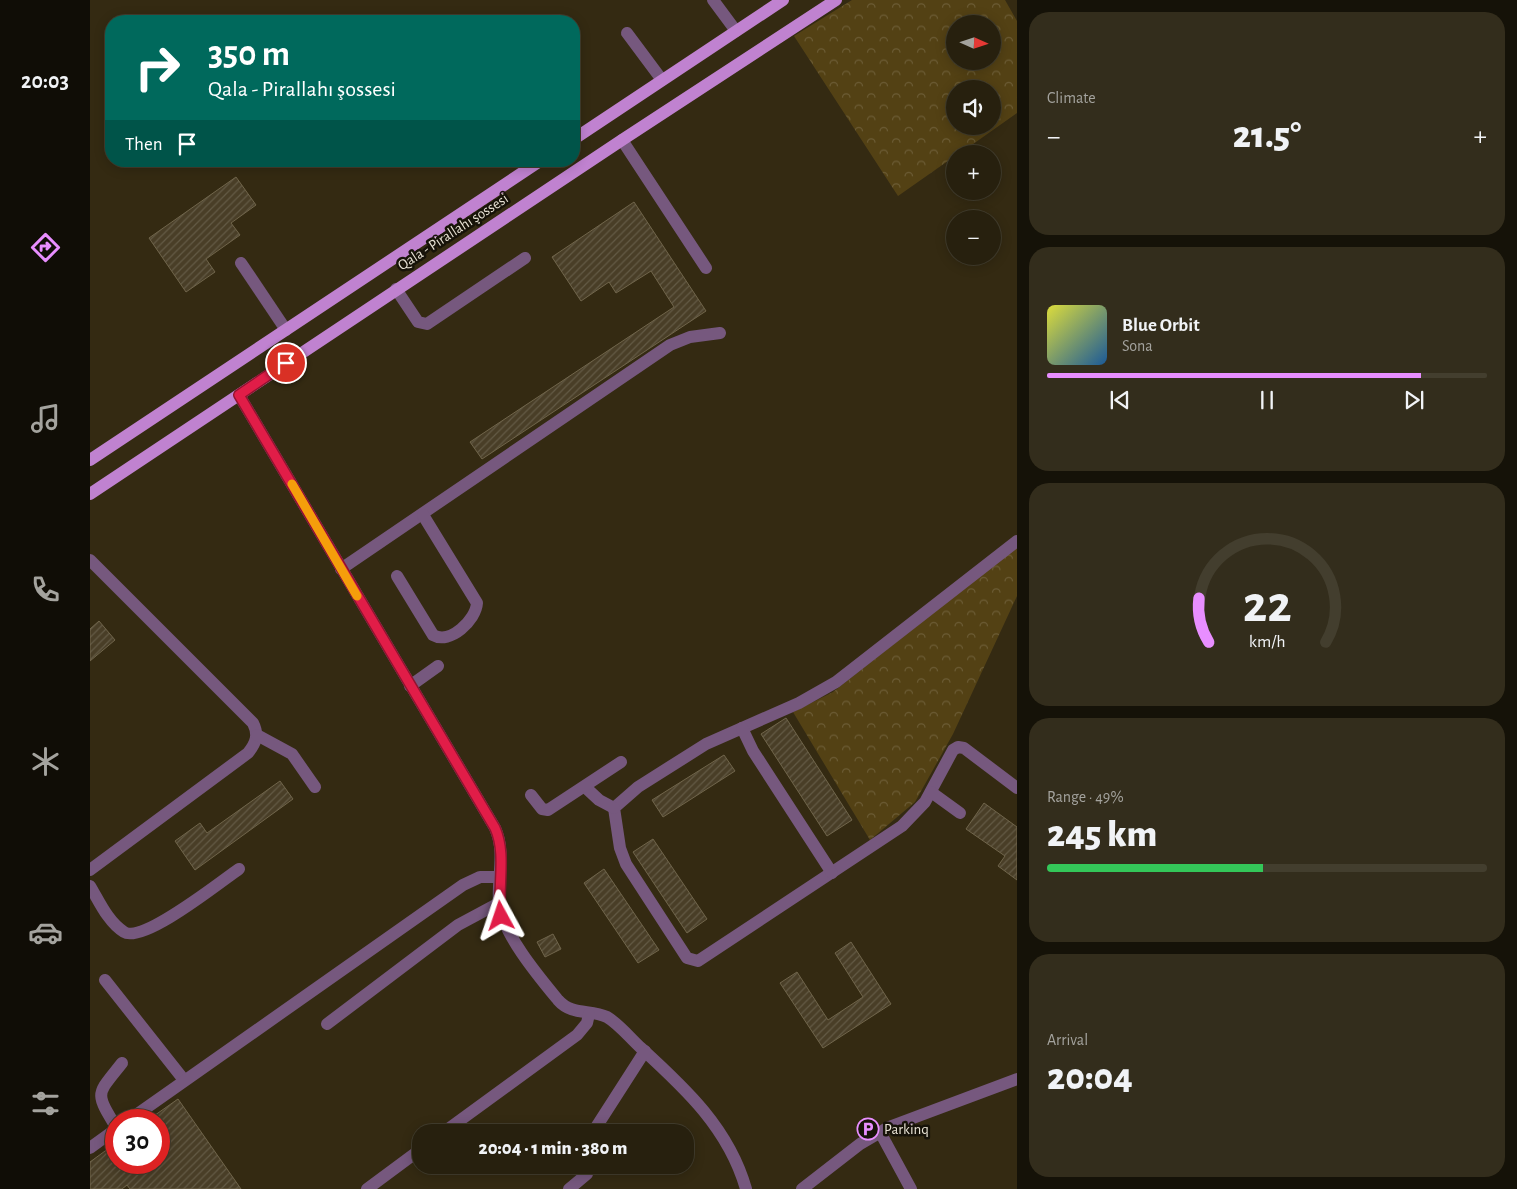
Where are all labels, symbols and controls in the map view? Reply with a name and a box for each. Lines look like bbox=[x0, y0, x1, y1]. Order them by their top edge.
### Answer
north arrow bbox=[946, 15, 1001, 70]
map controls bbox=[946, 15, 1001, 265]
icon: right bbox=[125, 35, 190, 100]
text: 350 m bbox=[208, 37, 290, 72]
text: 20:03 bbox=[21, 70, 69, 92]
text: Qala - Pirallahı şossesi bbox=[208, 78, 396, 100]
button: sound bbox=[946, 80, 1001, 135]
text: Climate bbox=[1047, 90, 1096, 106]
text: 21.5° bbox=[1233, 117, 1301, 155]
text: − bbox=[1047, 123, 1060, 151]
text: + bbox=[1474, 123, 1487, 151]
icon: arrive bbox=[173, 130, 201, 158]
text: Then bbox=[125, 135, 163, 154]
button: + bbox=[946, 145, 1001, 200]
street label: Qala - Pirallahı şossesi bbox=[395, 191, 511, 273]
button: − bbox=[946, 210, 1001, 265]
icon: directions bbox=[28, 230, 63, 265]
text: Blue Orbit bbox=[1122, 316, 1200, 335]
text: Sona bbox=[1122, 338, 1153, 354]
pin bbox=[265, 342, 307, 384]
icon: arrive bbox=[272, 349, 300, 377]
icon: previous bbox=[1106, 386, 1134, 414]
icon: pause bbox=[1253, 386, 1281, 414]
icon: next bbox=[1400, 386, 1428, 414]
icon: music bbox=[28, 401, 63, 436]
icon: phone bbox=[28, 572, 63, 607]
text: 22 bbox=[1243, 579, 1291, 631]
text: km/h bbox=[1249, 633, 1285, 651]
icon: climate bbox=[28, 744, 63, 779]
text: Range · 49% bbox=[1047, 789, 1124, 805]
text: 245 km bbox=[1047, 816, 1157, 854]
position arrow bbox=[474, 889, 526, 941]
icon: car bbox=[28, 915, 63, 950]
text: Arrival bbox=[1047, 1032, 1088, 1048]
text: 20:04 bbox=[1047, 1059, 1133, 1097]
icon: filters bbox=[28, 1086, 63, 1121]
speed limit sign: 30 bbox=[105, 1109, 170, 1174]
parking icon: Parkinq bbox=[856, 1117, 880, 1141]
place label: Parkinq bbox=[884, 1122, 929, 1137]
text: 20:04 · 1 min · 380 m bbox=[479, 1139, 627, 1158]

